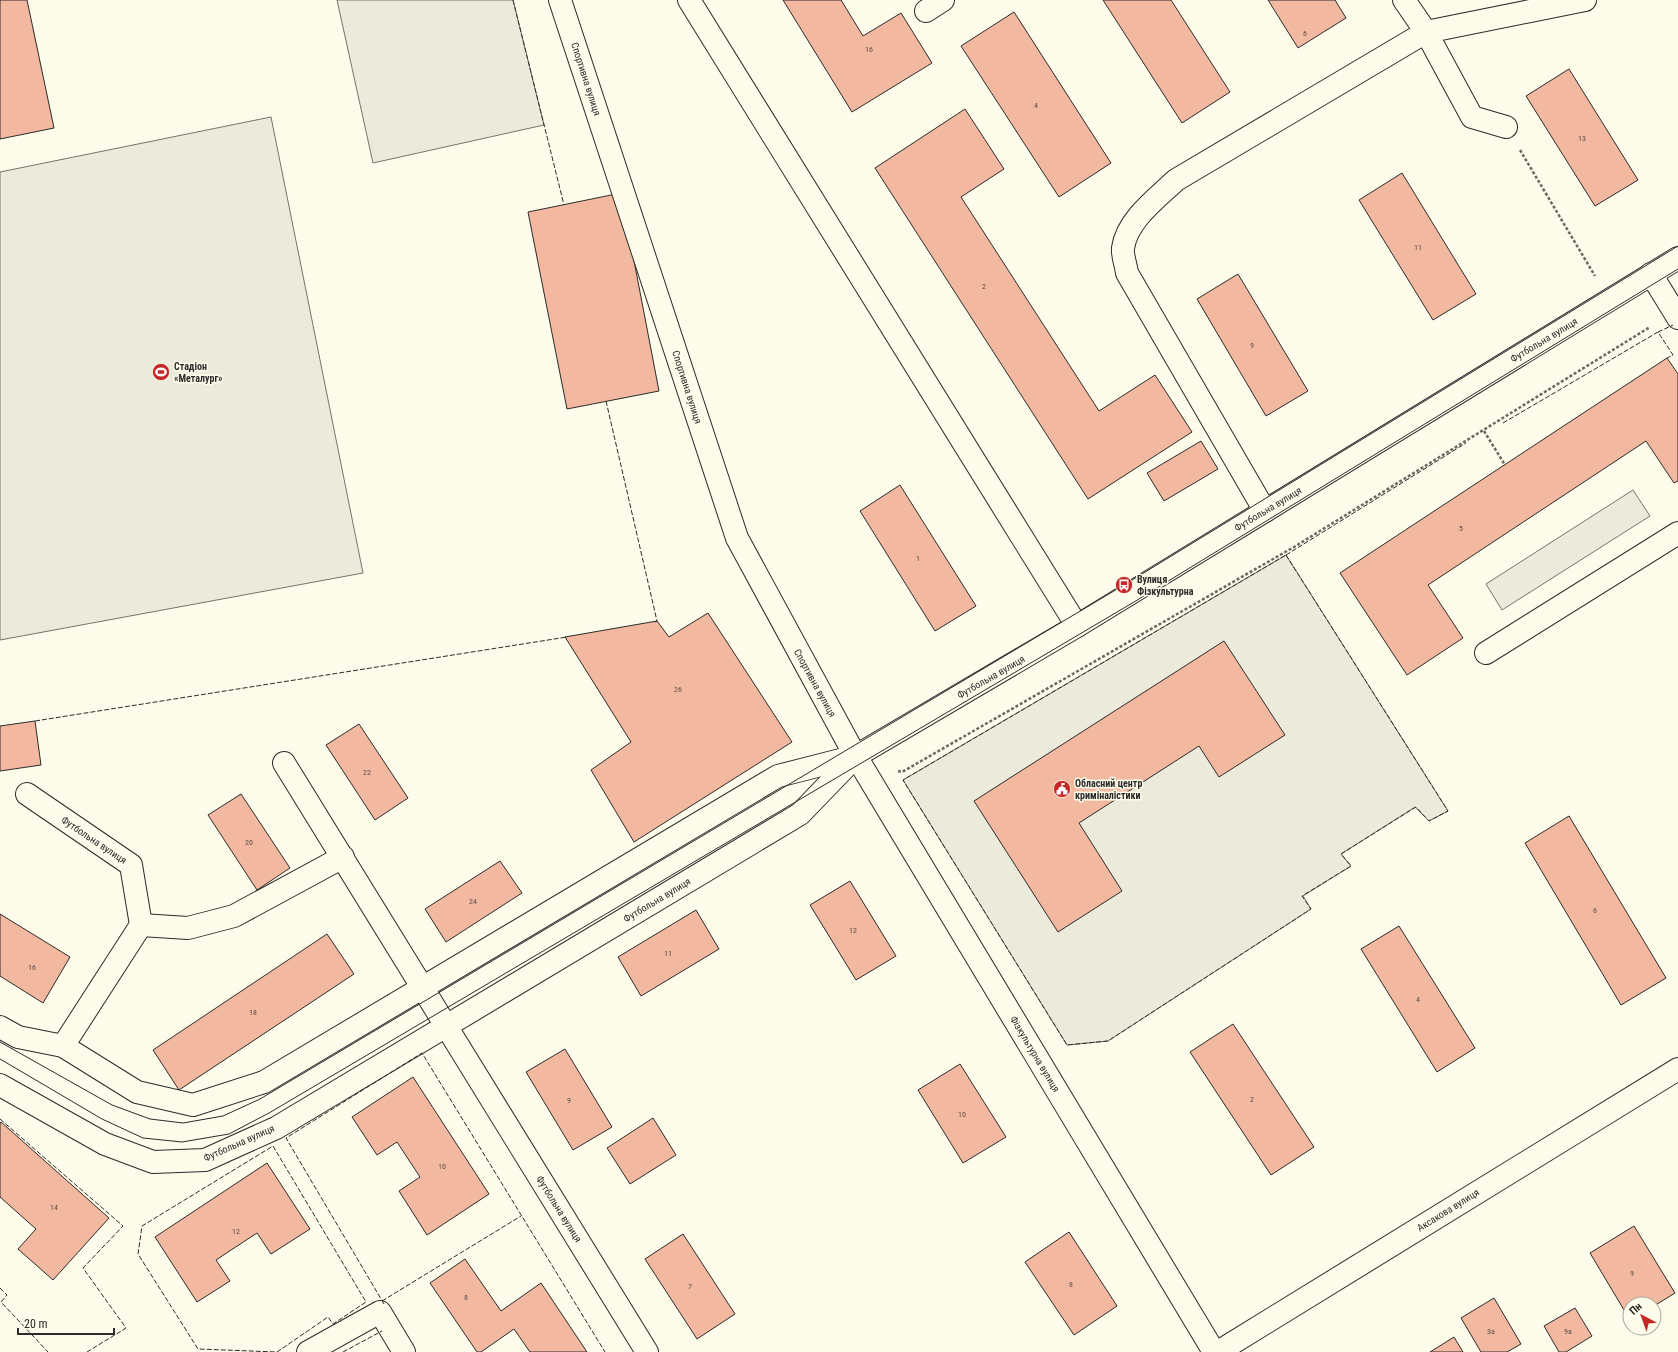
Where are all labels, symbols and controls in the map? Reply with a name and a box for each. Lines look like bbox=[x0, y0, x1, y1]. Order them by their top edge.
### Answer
house number: 6 bbox=[1303, 29, 1307, 38]
street label: Спортивна вулиця bbox=[569, 41, 603, 117]
house number: 16 bbox=[865, 45, 873, 54]
house number: 4 bbox=[1034, 101, 1038, 110]
house number: 13 bbox=[1578, 134, 1586, 143]
house number: 11 bbox=[1414, 243, 1422, 252]
house number: 2 bbox=[982, 282, 986, 291]
street label: Футбольна вулиця bbox=[1508, 315, 1580, 364]
house number: 9 bbox=[1250, 341, 1254, 350]
street label: Спортивна вулиця bbox=[670, 349, 704, 425]
place label: Стадіон «Металург» bbox=[174, 361, 223, 384]
sports icon: Стадіон «Металург» bbox=[151, 362, 171, 382]
street label: Футбольна вулиця bbox=[1232, 484, 1304, 533]
house number: 5 bbox=[1459, 524, 1463, 533]
house number: 1 bbox=[916, 554, 920, 563]
place label: Вулиця Фізкультурна bbox=[1137, 574, 1194, 597]
bus stop icon: Вулиця Фізкультурна bbox=[1114, 575, 1134, 595]
street label: Спортивна вулиця bbox=[792, 647, 838, 719]
street label: Футбольна вулиця bbox=[955, 652, 1027, 701]
house number: 26 bbox=[674, 685, 682, 694]
house number: 22 bbox=[363, 768, 371, 777]
place label: Обласний центр криміналістики bbox=[1075, 778, 1142, 801]
public building icon: Обласний центр криміналістики bbox=[1052, 779, 1072, 799]
street label: Футбольна вулиця bbox=[59, 813, 129, 866]
house number: 20 bbox=[245, 838, 253, 847]
street label: Футбольна вулиця bbox=[621, 875, 693, 924]
house number: 24 bbox=[469, 897, 477, 906]
house number: 6 bbox=[1593, 906, 1597, 915]
house number: 12 bbox=[849, 926, 857, 935]
house number: 11 bbox=[664, 949, 672, 958]
house number: 16 bbox=[28, 963, 36, 972]
house number: 4 bbox=[1416, 995, 1420, 1004]
house number: 18 bbox=[249, 1008, 257, 1017]
street label: Фізкультурна вулиця bbox=[1008, 1013, 1063, 1094]
house number: 2 bbox=[1250, 1095, 1254, 1104]
house number: 9 bbox=[567, 1096, 571, 1105]
house number: 10 bbox=[958, 1110, 966, 1119]
street label: Футбольна вулиця bbox=[201, 1121, 276, 1164]
house number: 10 bbox=[438, 1162, 446, 1171]
street label: Футбольна вулиця bbox=[534, 1173, 585, 1244]
street label: Аксакова вулиця bbox=[1415, 1186, 1481, 1233]
house number: 14 bbox=[50, 1203, 58, 1212]
house number: 12 bbox=[232, 1227, 240, 1236]
house number: 9 bbox=[1630, 1269, 1634, 1278]
house number: 8 bbox=[1069, 1280, 1073, 1289]
house number: 7 bbox=[688, 1282, 692, 1291]
house number: 8 bbox=[464, 1293, 468, 1302]
north arrow bbox=[1622, 1296, 1662, 1336]
text: Пн bbox=[1627, 1300, 1645, 1318]
scale bar bbox=[18, 1310, 114, 1336]
text: 20 m bbox=[24, 1317, 48, 1331]
house number: 3а bbox=[1487, 1327, 1495, 1336]
house number: 9а bbox=[1564, 1327, 1572, 1336]

